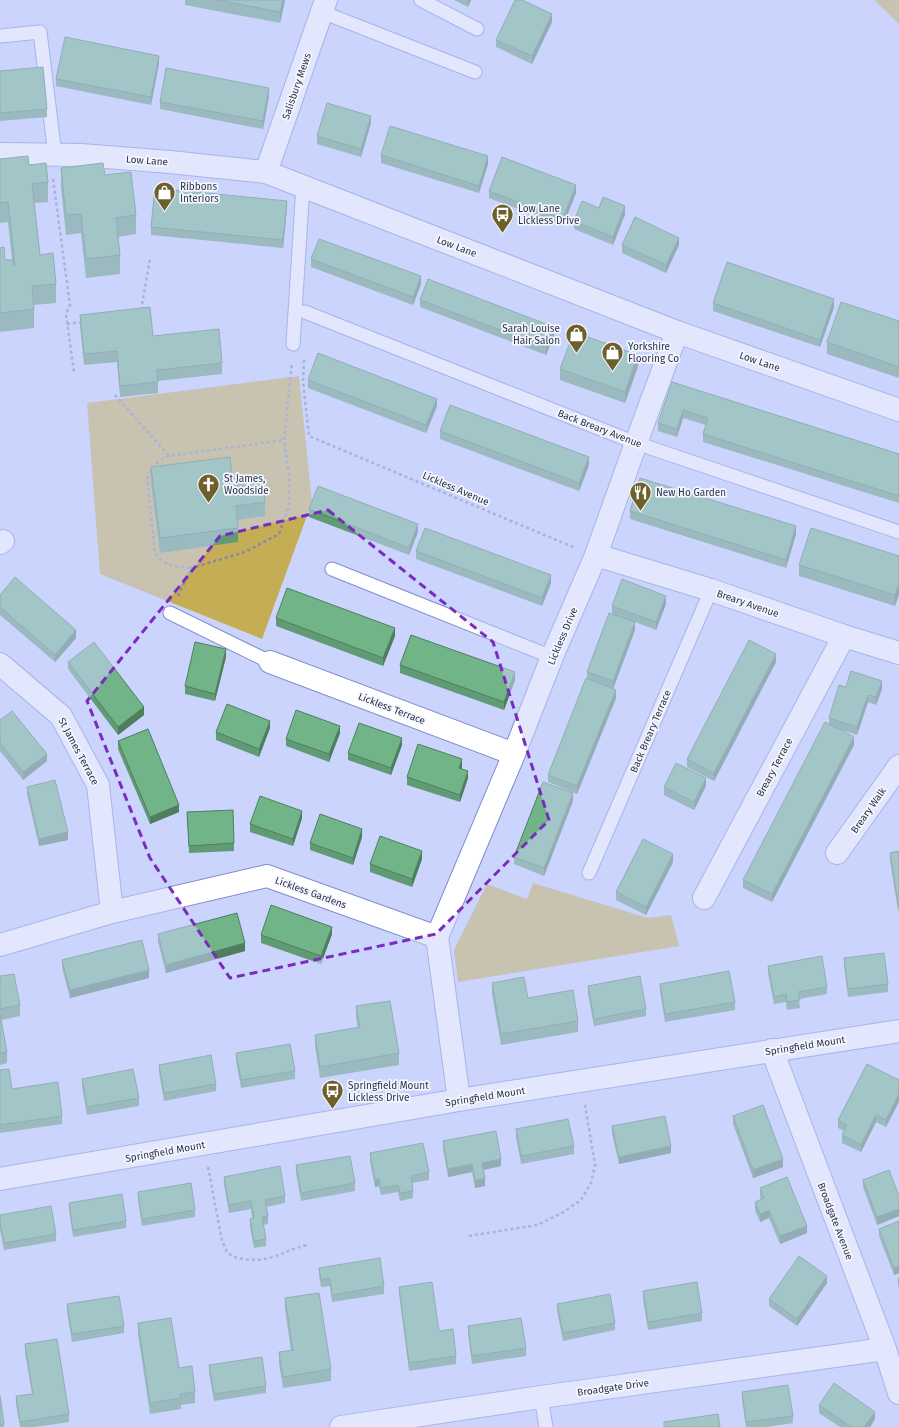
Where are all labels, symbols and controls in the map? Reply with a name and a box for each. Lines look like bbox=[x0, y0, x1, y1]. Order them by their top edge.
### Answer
street label: Salisbury Mews bbox=[280, 51, 314, 121]
street label: Low Lane bbox=[126, 154, 168, 168]
shop icon: Ribbons Interiors bbox=[152, 179, 178, 212]
place label: Ribbons Interiors bbox=[180, 181, 219, 205]
bus stop icon: Low Lane Lickless Drive bbox=[490, 201, 516, 234]
place label: Low Lane Lickless Drive bbox=[518, 203, 579, 227]
street label: Low Lane bbox=[435, 234, 478, 260]
shop icon: Sarah Louise Hair Salon bbox=[563, 321, 589, 354]
place label: Sarah Louise Hair Salon bbox=[502, 323, 560, 347]
shop icon: Yorkshire Flooring Co bbox=[600, 339, 626, 372]
place label: Yorkshire Flooring Co bbox=[628, 341, 679, 365]
street label: Low Lane bbox=[738, 349, 781, 374]
street label: Back Breary Avenue bbox=[556, 407, 643, 451]
street label: Lickless Avenue bbox=[421, 470, 491, 508]
church icon: St James, Woodside bbox=[196, 471, 222, 504]
place label: St James, Woodside bbox=[224, 473, 269, 497]
restaurant icon: New Ho Garden bbox=[627, 479, 653, 512]
place label: New Ho Garden bbox=[656, 487, 726, 499]
street label: Breary Avenue bbox=[715, 588, 780, 620]
street label: Lickless Drive bbox=[545, 606, 580, 667]
street label: Back Breary Terrace bbox=[628, 688, 674, 775]
street label: Lickless Terrace bbox=[356, 691, 427, 727]
street label: St James Terrace bbox=[55, 716, 101, 787]
street label: Breary Terrace bbox=[754, 736, 795, 799]
street label: Breary Walk bbox=[849, 785, 889, 836]
street label: Lickless Gardens bbox=[273, 874, 348, 912]
street label: Springfield Mount bbox=[764, 1034, 846, 1058]
bus stop icon: Springfield Mount Lickless Drive bbox=[319, 1078, 345, 1111]
place label: Springfield Mount Lickless Drive bbox=[348, 1080, 429, 1104]
street label: Springfield Mount bbox=[444, 1085, 526, 1109]
street label: Springfield Mount bbox=[124, 1139, 206, 1165]
street label: Broadgate Avenue bbox=[815, 1181, 855, 1262]
street label: Broadgate Drive bbox=[577, 1377, 650, 1399]

